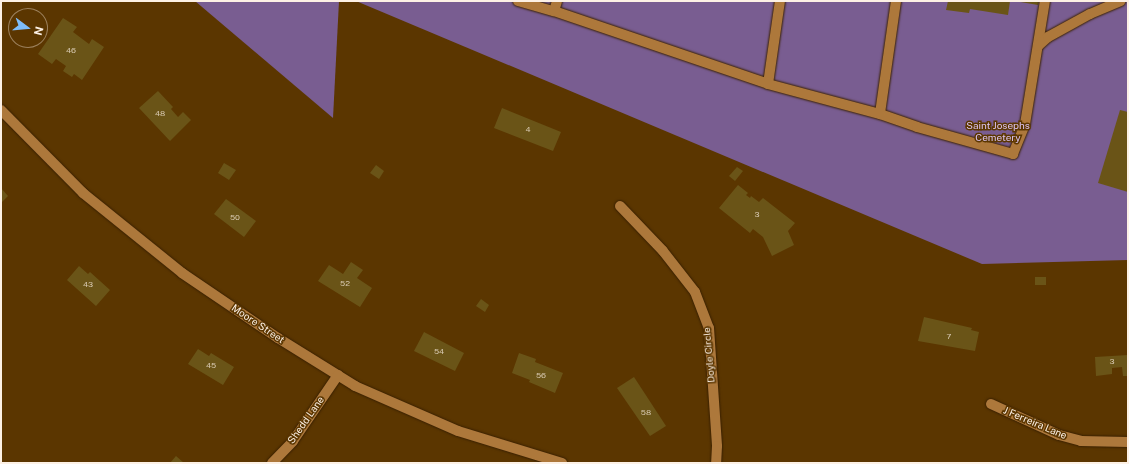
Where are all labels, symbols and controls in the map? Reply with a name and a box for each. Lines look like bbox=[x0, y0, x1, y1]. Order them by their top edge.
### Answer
north arrow bbox=[8, 8, 48, 48]
text: N bbox=[32, 25, 46, 37]
house number: 46 bbox=[66, 46, 76, 56]
house number: 48 bbox=[155, 109, 165, 119]
park label: Saint Josephs Cemetery bbox=[966, 119, 1030, 142]
house number: 4 bbox=[525, 125, 531, 135]
house number: 3 bbox=[754, 210, 760, 220]
house number: 50 bbox=[230, 213, 240, 223]
house number: 52 bbox=[340, 279, 350, 289]
house number: 43 bbox=[83, 280, 93, 290]
street label: Moore Street bbox=[229, 302, 287, 346]
street label: Doyle Circle bbox=[701, 327, 717, 383]
house number: 7 bbox=[947, 332, 951, 342]
house number: 54 bbox=[434, 347, 444, 357]
house number: 3 bbox=[1109, 357, 1115, 367]
house number: 45 bbox=[206, 361, 216, 371]
house number: 56 bbox=[536, 371, 546, 381]
street label: Shedd Lane bbox=[285, 394, 327, 446]
street label: J Ferreira Lane bbox=[1001, 404, 1069, 442]
house number: 58 bbox=[641, 408, 651, 418]

